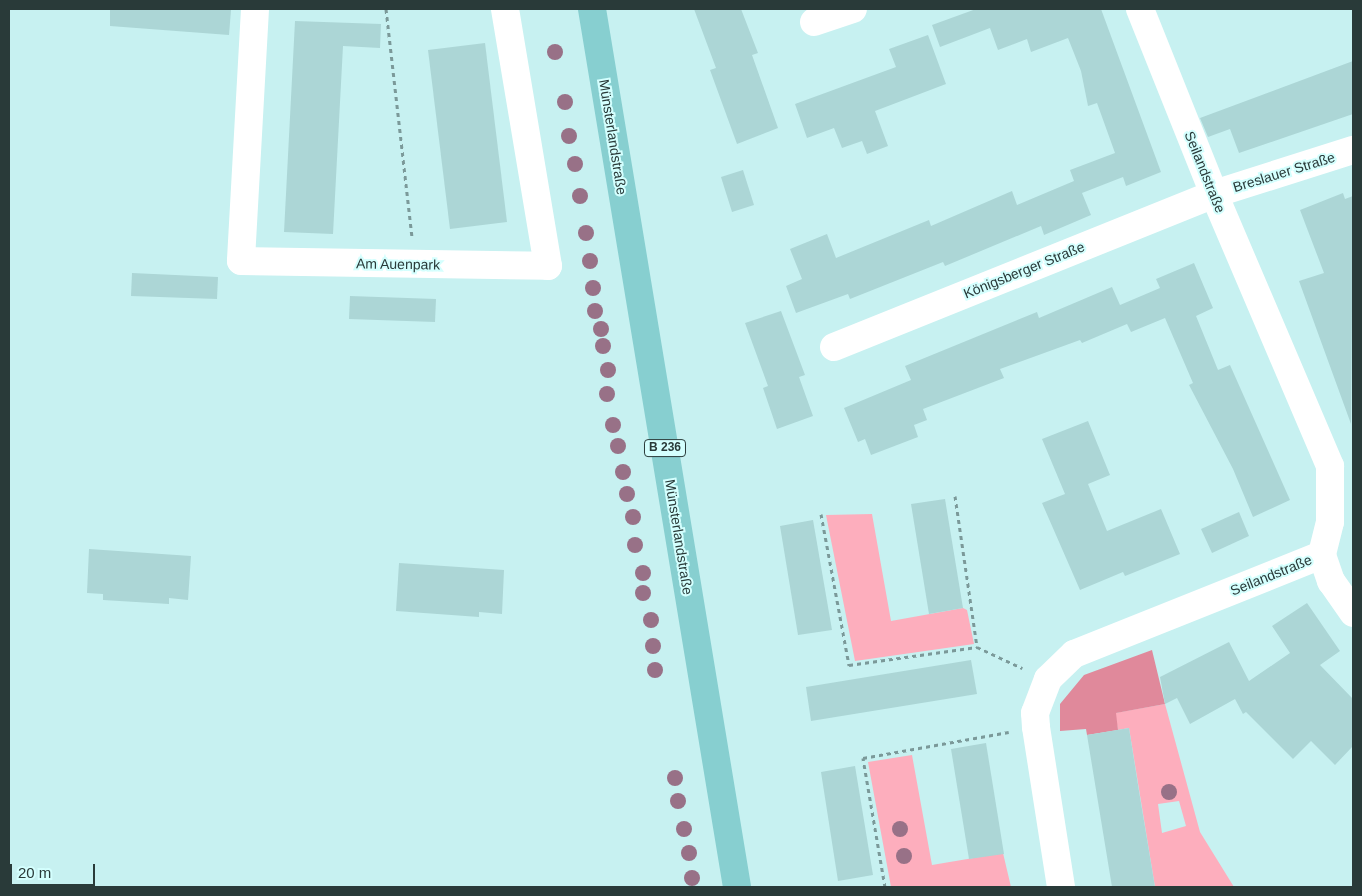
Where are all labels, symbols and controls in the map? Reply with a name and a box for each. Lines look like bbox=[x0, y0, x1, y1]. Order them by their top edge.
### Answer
street label: Münsterlandstraße bbox=[596, 78, 630, 196]
street label: Seilandstraße bbox=[1181, 129, 1229, 215]
street label: Breslauer Straße bbox=[1231, 148, 1337, 196]
street label: Königsberger Straße bbox=[961, 238, 1087, 302]
street label: Am Auenpark bbox=[355, 255, 441, 273]
road number: B 236 bbox=[644, 438, 686, 458]
street label: Münsterlandstraße bbox=[662, 478, 696, 596]
street label: Seilandstraße bbox=[1228, 551, 1314, 599]
scale bar bbox=[12, 854, 98, 886]
text: 20 m bbox=[18, 864, 51, 881]

